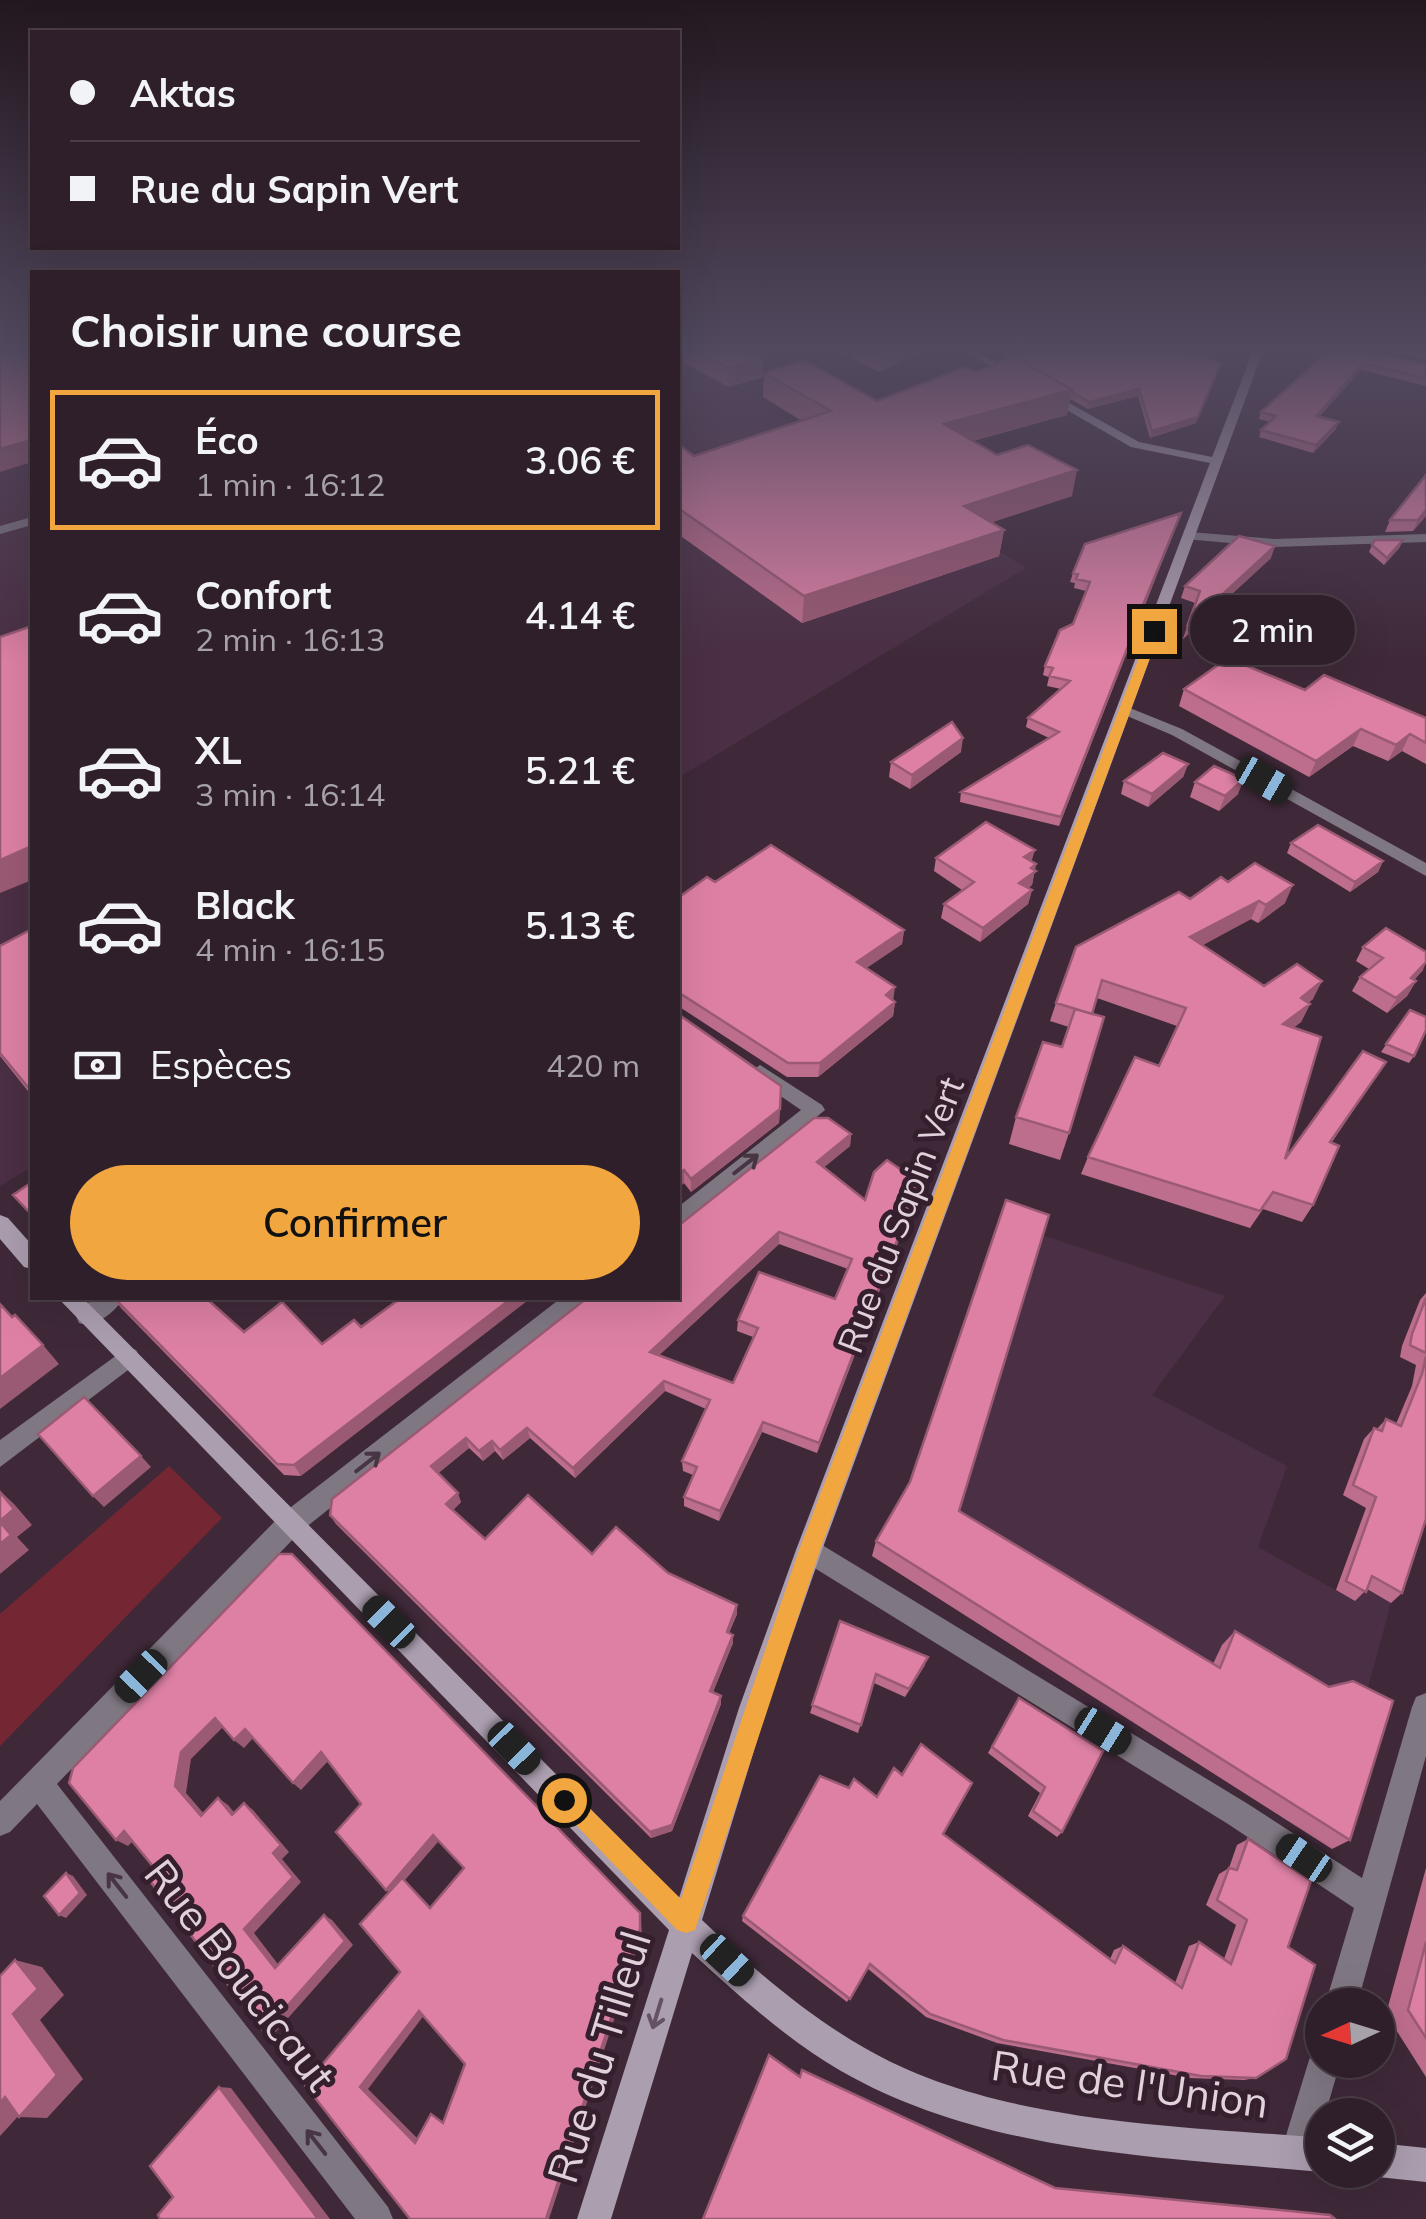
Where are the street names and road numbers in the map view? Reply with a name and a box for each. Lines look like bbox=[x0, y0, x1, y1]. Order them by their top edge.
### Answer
street label: Rue du Sapin Vert bbox=[827, 1070, 973, 1359]
street label: Rue Boucicaut bbox=[133, 1848, 347, 2101]
street label: Rue du Tilleul bbox=[535, 1925, 662, 2189]
street label: Rue de l'Union bbox=[988, 2038, 1272, 2129]

